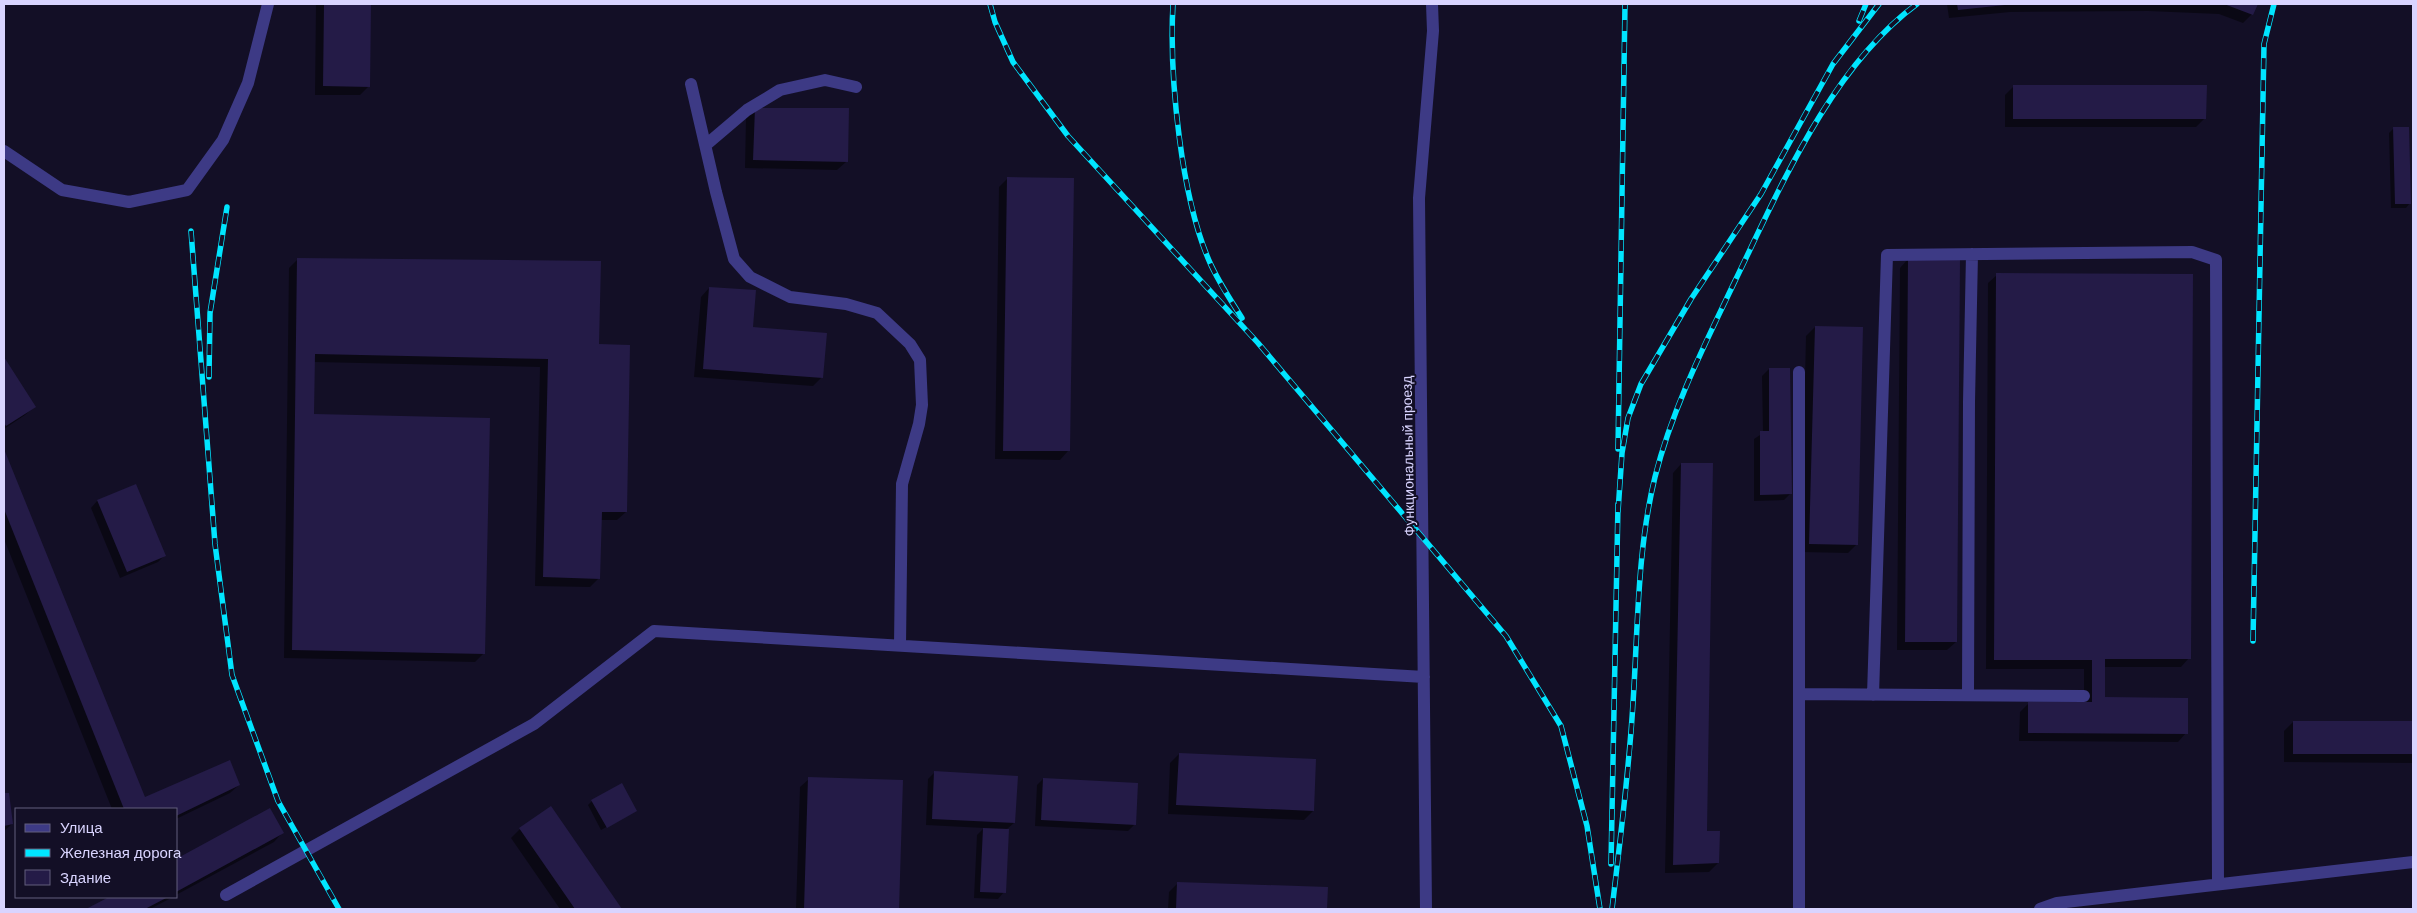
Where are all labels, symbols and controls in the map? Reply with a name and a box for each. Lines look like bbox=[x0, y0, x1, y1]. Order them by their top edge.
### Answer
street label: Функциональный проезд bbox=[1399, 376, 1417, 536]
legend bbox=[15, 808, 178, 898]
text: Улица bbox=[60, 819, 103, 836]
text: Железная дорога bbox=[60, 844, 182, 861]
text: Здание bbox=[60, 869, 111, 886]

